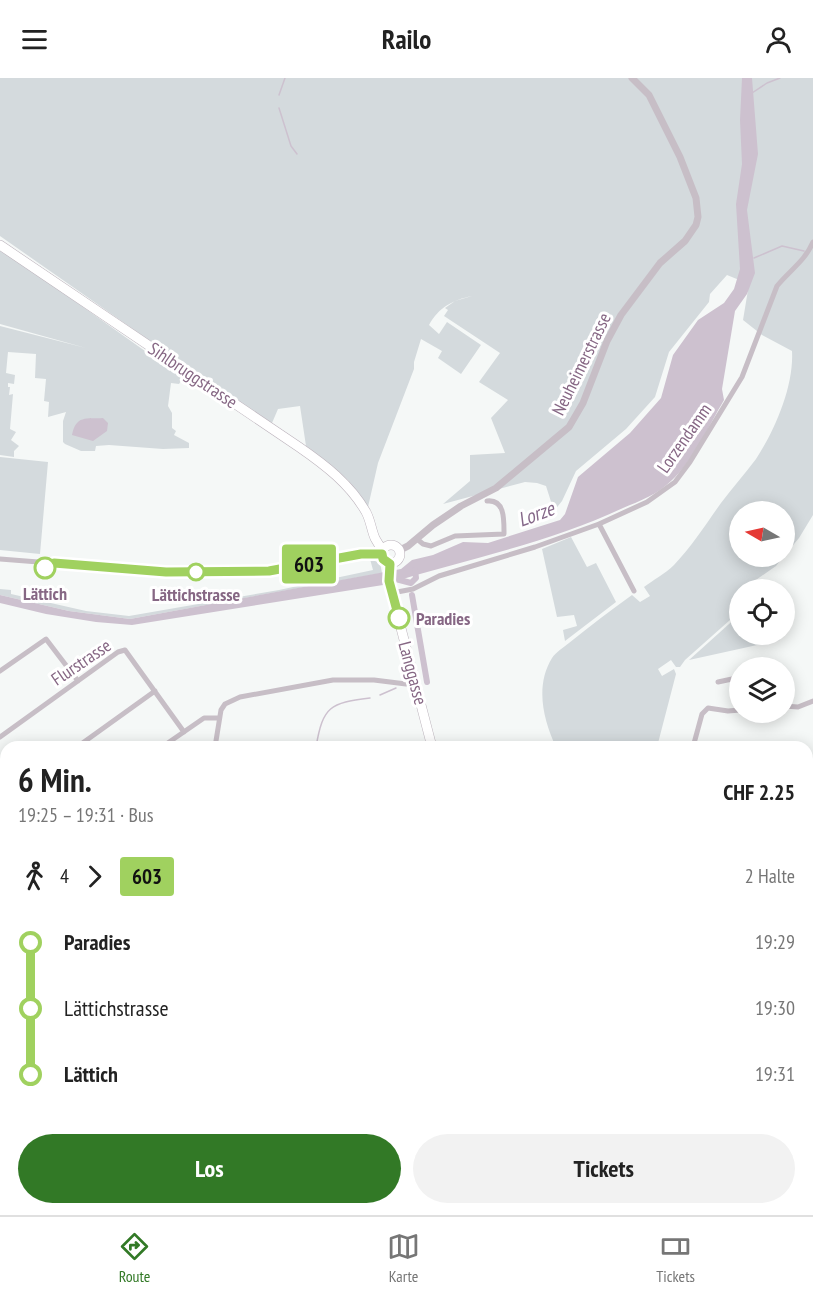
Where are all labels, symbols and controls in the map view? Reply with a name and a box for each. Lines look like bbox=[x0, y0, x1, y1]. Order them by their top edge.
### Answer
text: Railo bbox=[382, 22, 431, 56]
icon: menu bbox=[18, 23, 51, 56]
icon: person bbox=[762, 23, 795, 56]
street label: Neuheimerstrasse bbox=[546, 309, 616, 419]
street label: Sihlbruggstrasse bbox=[144, 337, 242, 413]
street label: Lorzendamm bbox=[652, 399, 716, 477]
water label: Lorze bbox=[514, 495, 559, 533]
north arrow bbox=[729, 501, 795, 567]
map controls bbox=[729, 501, 795, 723]
line badge: 603 bbox=[274, 544, 344, 584]
text: 603 bbox=[294, 551, 324, 578]
marker: Lättich bbox=[34, 557, 56, 579]
marker: Lättichstrasse bbox=[187, 563, 205, 581]
button: locate bbox=[729, 579, 795, 645]
place label: Lättich bbox=[23, 582, 67, 605]
place label: Lättichstrasse bbox=[152, 583, 241, 606]
marker: Paradies bbox=[388, 607, 410, 629]
place label: Paradies bbox=[416, 607, 470, 630]
street label: Flurstrasse bbox=[47, 634, 115, 690]
street label: Langgasse bbox=[394, 639, 432, 707]
button: layers bbox=[729, 657, 795, 723]
text: 6 Min. bbox=[18, 758, 92, 801]
text: CHF 2.25 bbox=[723, 778, 795, 806]
text: 19:25 – 19:31 · Bus bbox=[18, 802, 153, 828]
icon: walk bbox=[18, 860, 51, 893]
icon: forward bbox=[78, 860, 111, 893]
text: 4 bbox=[60, 863, 69, 889]
text: 603 bbox=[132, 863, 162, 890]
text: 2 Halte bbox=[745, 863, 795, 889]
text: Paradies bbox=[64, 928, 130, 956]
text: 19:29 bbox=[755, 929, 795, 955]
text: Lättichstrasse bbox=[64, 994, 169, 1022]
text: 19:30 bbox=[755, 995, 795, 1021]
text: Lättich bbox=[64, 1060, 118, 1088]
text: 19:31 bbox=[755, 1061, 795, 1087]
button: Los bbox=[18, 1134, 401, 1203]
button: Tickets bbox=[413, 1134, 795, 1203]
tab: Route bbox=[118, 1230, 151, 1286]
tab: Karte bbox=[387, 1230, 420, 1286]
tab: Tickets bbox=[656, 1230, 695, 1286]

